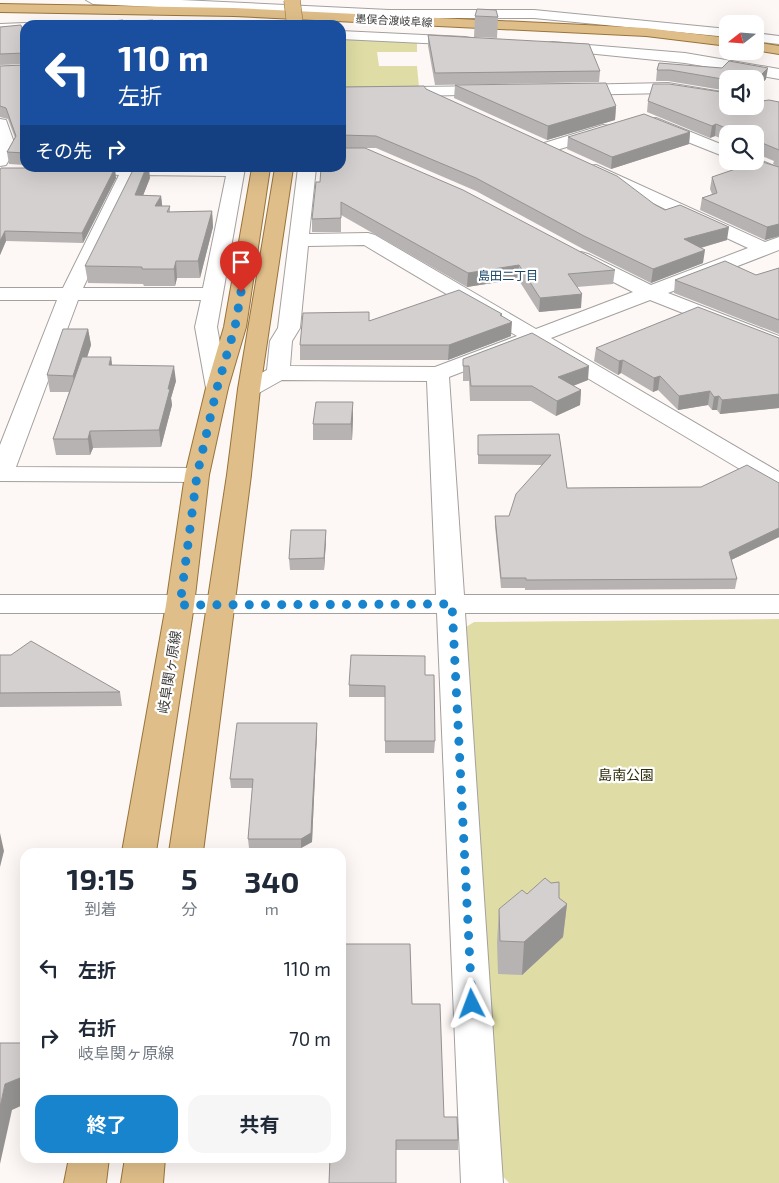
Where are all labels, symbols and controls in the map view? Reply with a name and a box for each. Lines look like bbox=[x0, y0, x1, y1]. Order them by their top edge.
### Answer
street label: 墨俣合渡岐阜線 bbox=[355, 11, 433, 29]
north arrow bbox=[719, 15, 764, 60]
map controls bbox=[719, 15, 764, 170]
text: 110 m bbox=[118, 36, 209, 78]
icon: left bbox=[35, 40, 100, 105]
button: sound bbox=[719, 70, 764, 115]
text: 左折 bbox=[118, 82, 162, 108]
button: search bbox=[719, 125, 764, 170]
icon: right bbox=[102, 135, 130, 163]
text: その先 bbox=[35, 139, 92, 162]
pin bbox=[220, 241, 262, 292]
icon: arrive bbox=[227, 248, 255, 276]
district label: 島田二丁目 bbox=[478, 268, 538, 282]
street label: 岐阜関ヶ原線 bbox=[154, 629, 184, 715]
park label: 島南公園 bbox=[598, 766, 654, 783]
text: 19:15 bbox=[67, 860, 135, 896]
text: 5 bbox=[181, 860, 198, 896]
text: 340 bbox=[244, 863, 299, 899]
text: 到着 bbox=[85, 899, 117, 918]
text: 分 bbox=[181, 899, 197, 918]
text: m bbox=[265, 899, 279, 918]
icon: left bbox=[35, 954, 63, 982]
text: 110 m bbox=[284, 957, 331, 980]
text: 左折 bbox=[78, 958, 116, 981]
position arrow bbox=[445, 977, 497, 1029]
text: 右折 bbox=[78, 1016, 116, 1039]
icon: right bbox=[35, 1024, 63, 1052]
text: 70 m bbox=[289, 1027, 331, 1050]
text: 岐阜関ヶ原線 bbox=[78, 1043, 174, 1062]
button: 終了 bbox=[35, 1095, 178, 1153]
button: 共有 bbox=[188, 1095, 331, 1153]

